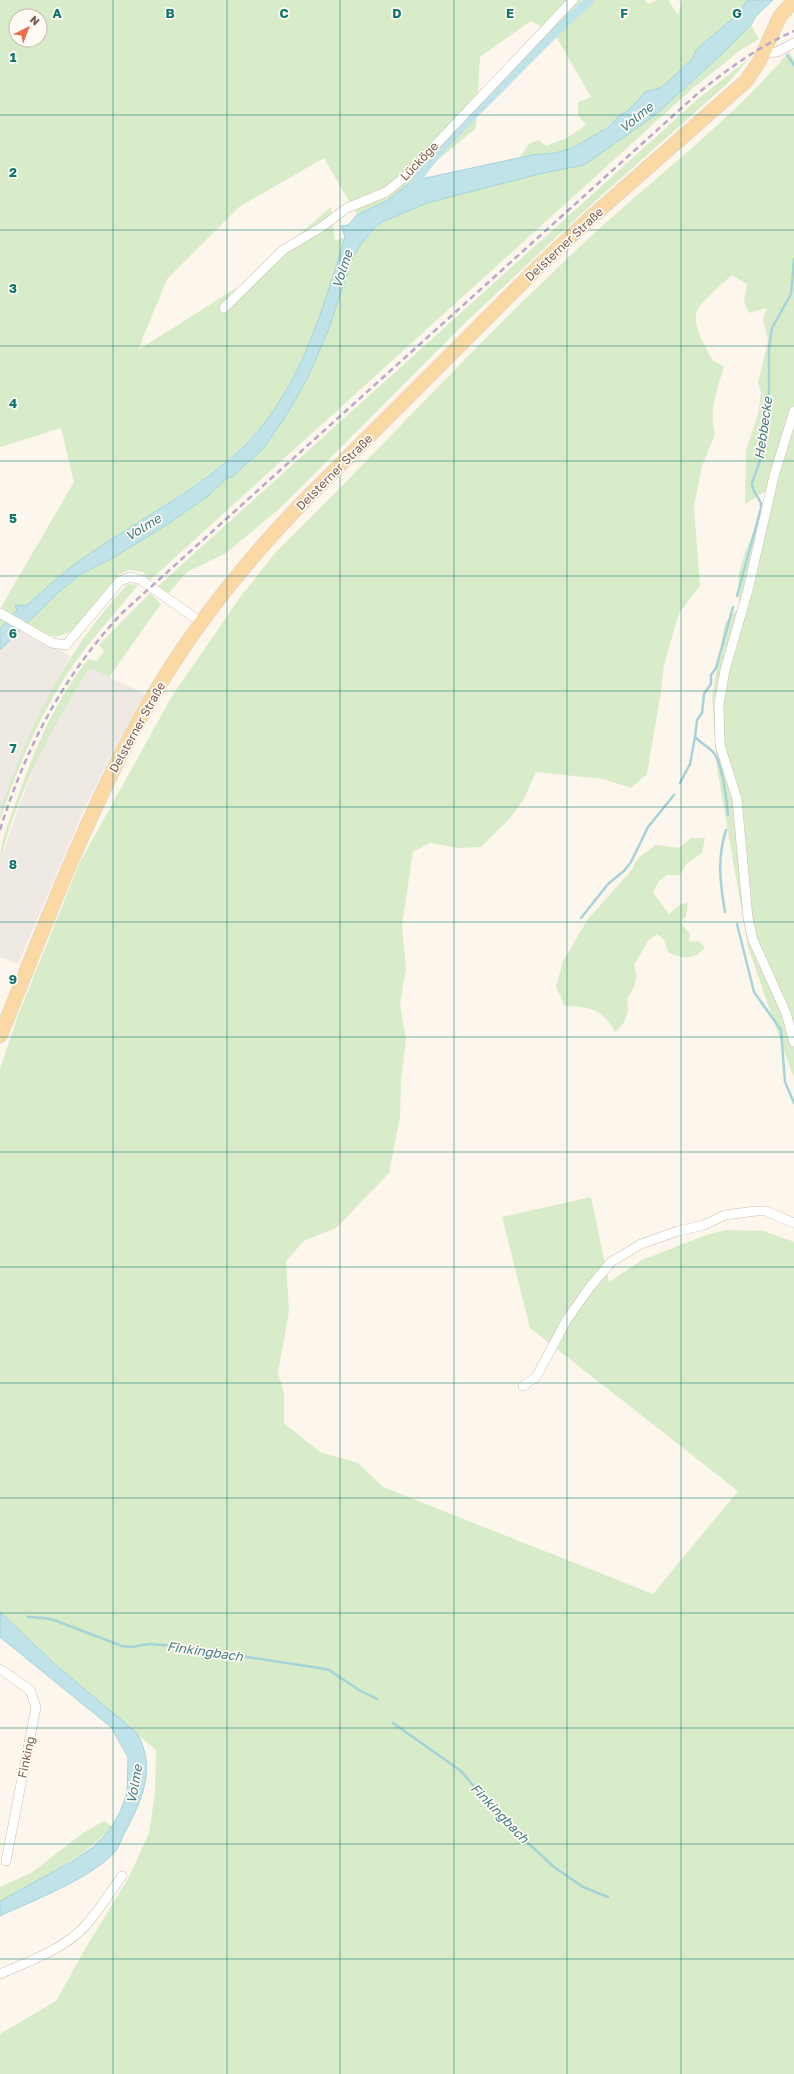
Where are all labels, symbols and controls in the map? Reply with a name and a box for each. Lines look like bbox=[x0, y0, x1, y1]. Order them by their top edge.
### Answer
text: A bbox=[52, 5, 62, 21]
text: B bbox=[165, 5, 175, 21]
text: C bbox=[279, 5, 289, 21]
text: D bbox=[392, 5, 402, 21]
text: E bbox=[506, 5, 514, 21]
text: F bbox=[620, 5, 628, 21]
text: G bbox=[732, 5, 742, 21]
north arrow bbox=[8, 8, 48, 48]
text: N bbox=[28, 13, 42, 28]
text: 1 bbox=[10, 49, 17, 65]
water label: Volme bbox=[616, 98, 657, 135]
street label: Lücköge bbox=[397, 138, 441, 184]
text: 2 bbox=[9, 164, 17, 180]
street label: Delsterner Straße bbox=[522, 204, 606, 284]
water label: Volme bbox=[328, 247, 356, 290]
text: 3 bbox=[9, 280, 17, 296]
water label: Hebbecke bbox=[751, 394, 775, 460]
text: 4 bbox=[9, 395, 17, 411]
street label: Delsterner Straße bbox=[293, 431, 375, 513]
water label: Volme bbox=[122, 509, 165, 544]
text: 5 bbox=[9, 510, 17, 526]
text: 6 bbox=[9, 625, 17, 641]
street label: Delsterner Straße bbox=[106, 679, 168, 775]
text: 7 bbox=[9, 740, 17, 756]
text: 8 bbox=[9, 856, 17, 872]
text: 9 bbox=[9, 971, 17, 987]
water label: Finkingbach bbox=[166, 1638, 245, 1664]
street label: Finking bbox=[14, 1735, 38, 1779]
water label: Volme bbox=[123, 1762, 146, 1805]
water label: Finkingbach bbox=[468, 1780, 533, 1847]

